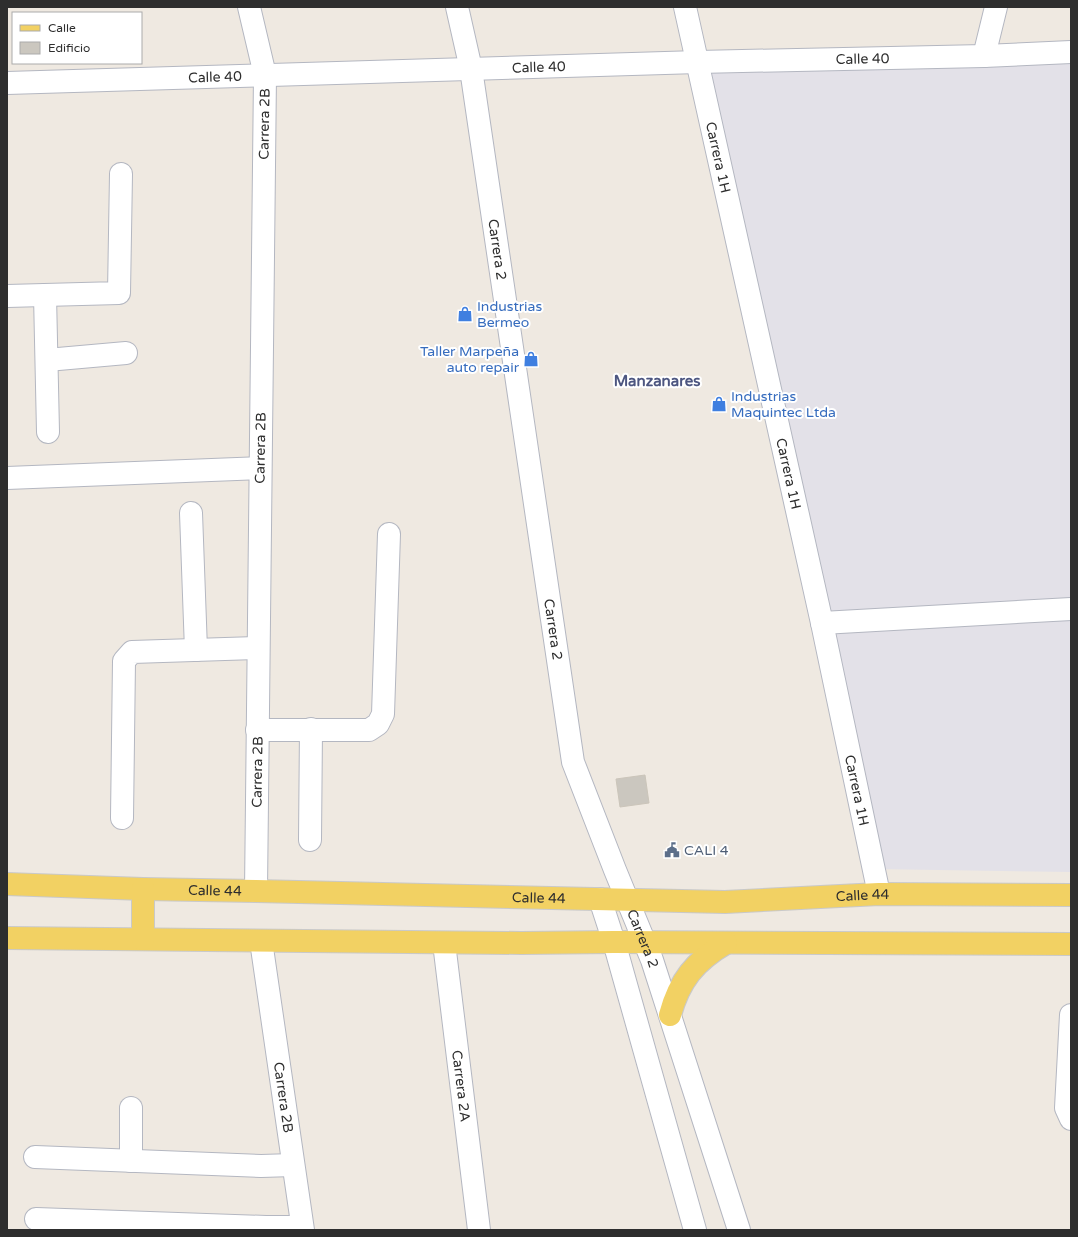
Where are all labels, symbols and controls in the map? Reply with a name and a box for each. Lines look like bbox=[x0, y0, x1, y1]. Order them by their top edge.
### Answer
legend bbox=[12, 12, 142, 64]
text: Calle bbox=[48, 21, 76, 35]
text: Edificio bbox=[48, 41, 90, 55]
street label: Calle 40 bbox=[836, 50, 890, 68]
street label: Calle 40 bbox=[512, 58, 566, 77]
street label: Calle 40 bbox=[188, 68, 242, 86]
street label: Carrera 2B bbox=[255, 88, 274, 160]
street label: Carrera 1H bbox=[702, 120, 734, 195]
street label: Carrera 2 bbox=[484, 218, 510, 281]
place label: Industrias Bermeo bbox=[477, 298, 542, 331]
shop icon: Industrias Bermeo bbox=[456, 305, 474, 323]
place label: Taller Marpeña auto repair bbox=[420, 343, 520, 376]
shop icon: Taller Marpeña auto repair bbox=[522, 350, 540, 368]
district label: Manzanares bbox=[614, 372, 700, 390]
place label: Industrias Maquintec Ltda bbox=[731, 388, 836, 421]
shop icon: Industrias Maquintec Ltda bbox=[710, 395, 728, 413]
street label: Carrera 2B bbox=[251, 412, 270, 484]
street label: Carrera 1H bbox=[772, 437, 804, 511]
street label: Carrera 2 bbox=[540, 598, 566, 661]
street label: Carrera 2B bbox=[248, 736, 267, 808]
street label: Carrera 1H bbox=[841, 753, 872, 828]
public building icon: CALI 4 bbox=[663, 841, 681, 859]
place label: CALI 4 bbox=[684, 842, 729, 859]
street label: Calle 44 bbox=[188, 882, 242, 900]
street label: Calle 44 bbox=[835, 886, 890, 905]
street label: Calle 44 bbox=[512, 889, 566, 907]
street label: Carrera 2 bbox=[623, 907, 662, 970]
street label: Carrera 2A bbox=[448, 1049, 474, 1123]
street label: Carrera 2B bbox=[270, 1061, 297, 1134]

